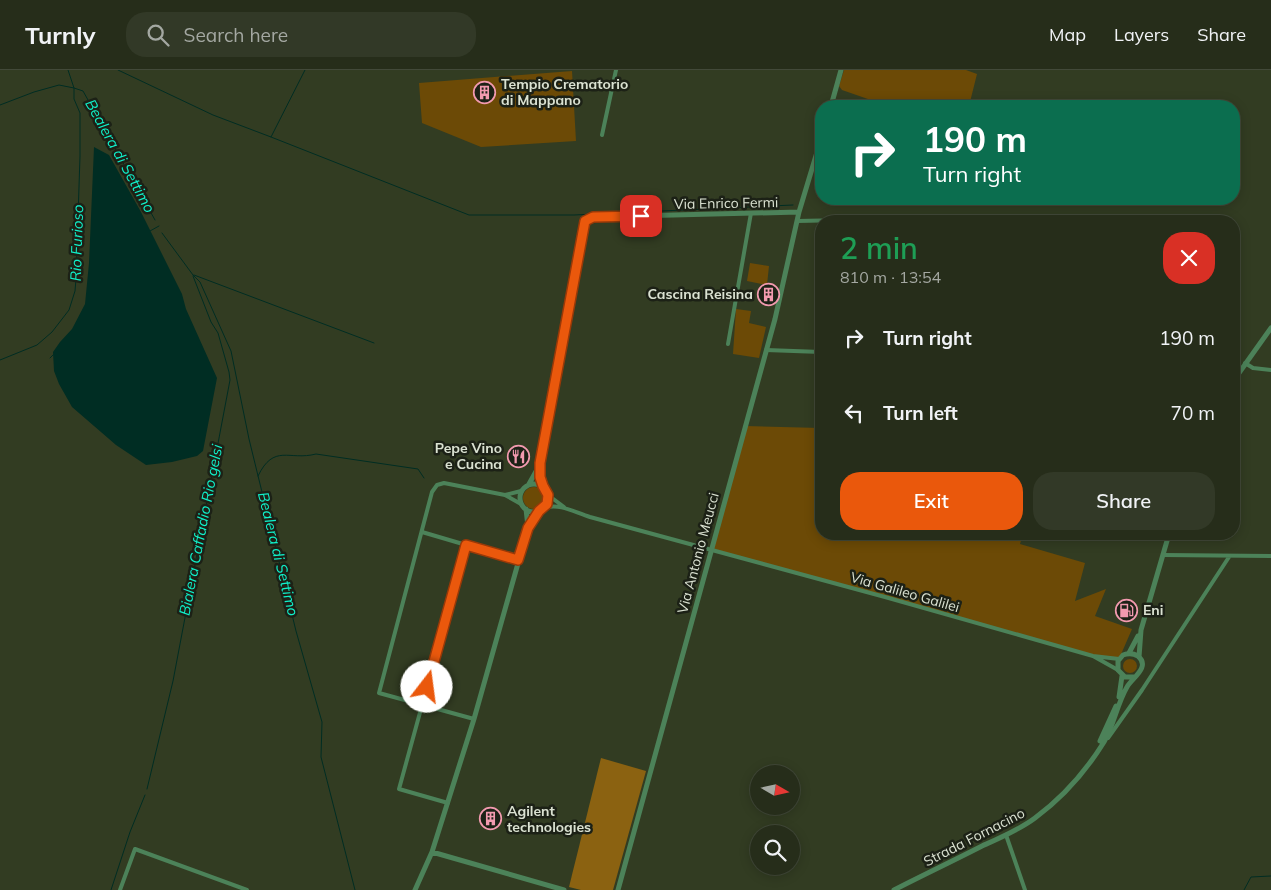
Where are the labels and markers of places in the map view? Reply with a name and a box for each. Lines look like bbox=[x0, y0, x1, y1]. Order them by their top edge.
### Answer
place label: Tempio Crematorio di Mappano bbox=[501, 75, 628, 109]
building icon: Tempio Crematorio di Mappano bbox=[473, 80, 497, 104]
pin bbox=[620, 195, 662, 237]
building icon: Cascina Reisina bbox=[757, 282, 781, 306]
place label: Cascina Reisina bbox=[648, 285, 753, 303]
place label: Pepe Vino e Cucina bbox=[435, 439, 502, 473]
restaurant icon: Pepe Vino e Cucina bbox=[506, 444, 530, 468]
fuel station icon: Eni bbox=[1115, 598, 1139, 622]
place label: Eni bbox=[1143, 601, 1163, 619]
place label: Agilent technologies bbox=[507, 802, 591, 836]
building icon: Agilent technologies bbox=[479, 807, 503, 831]

